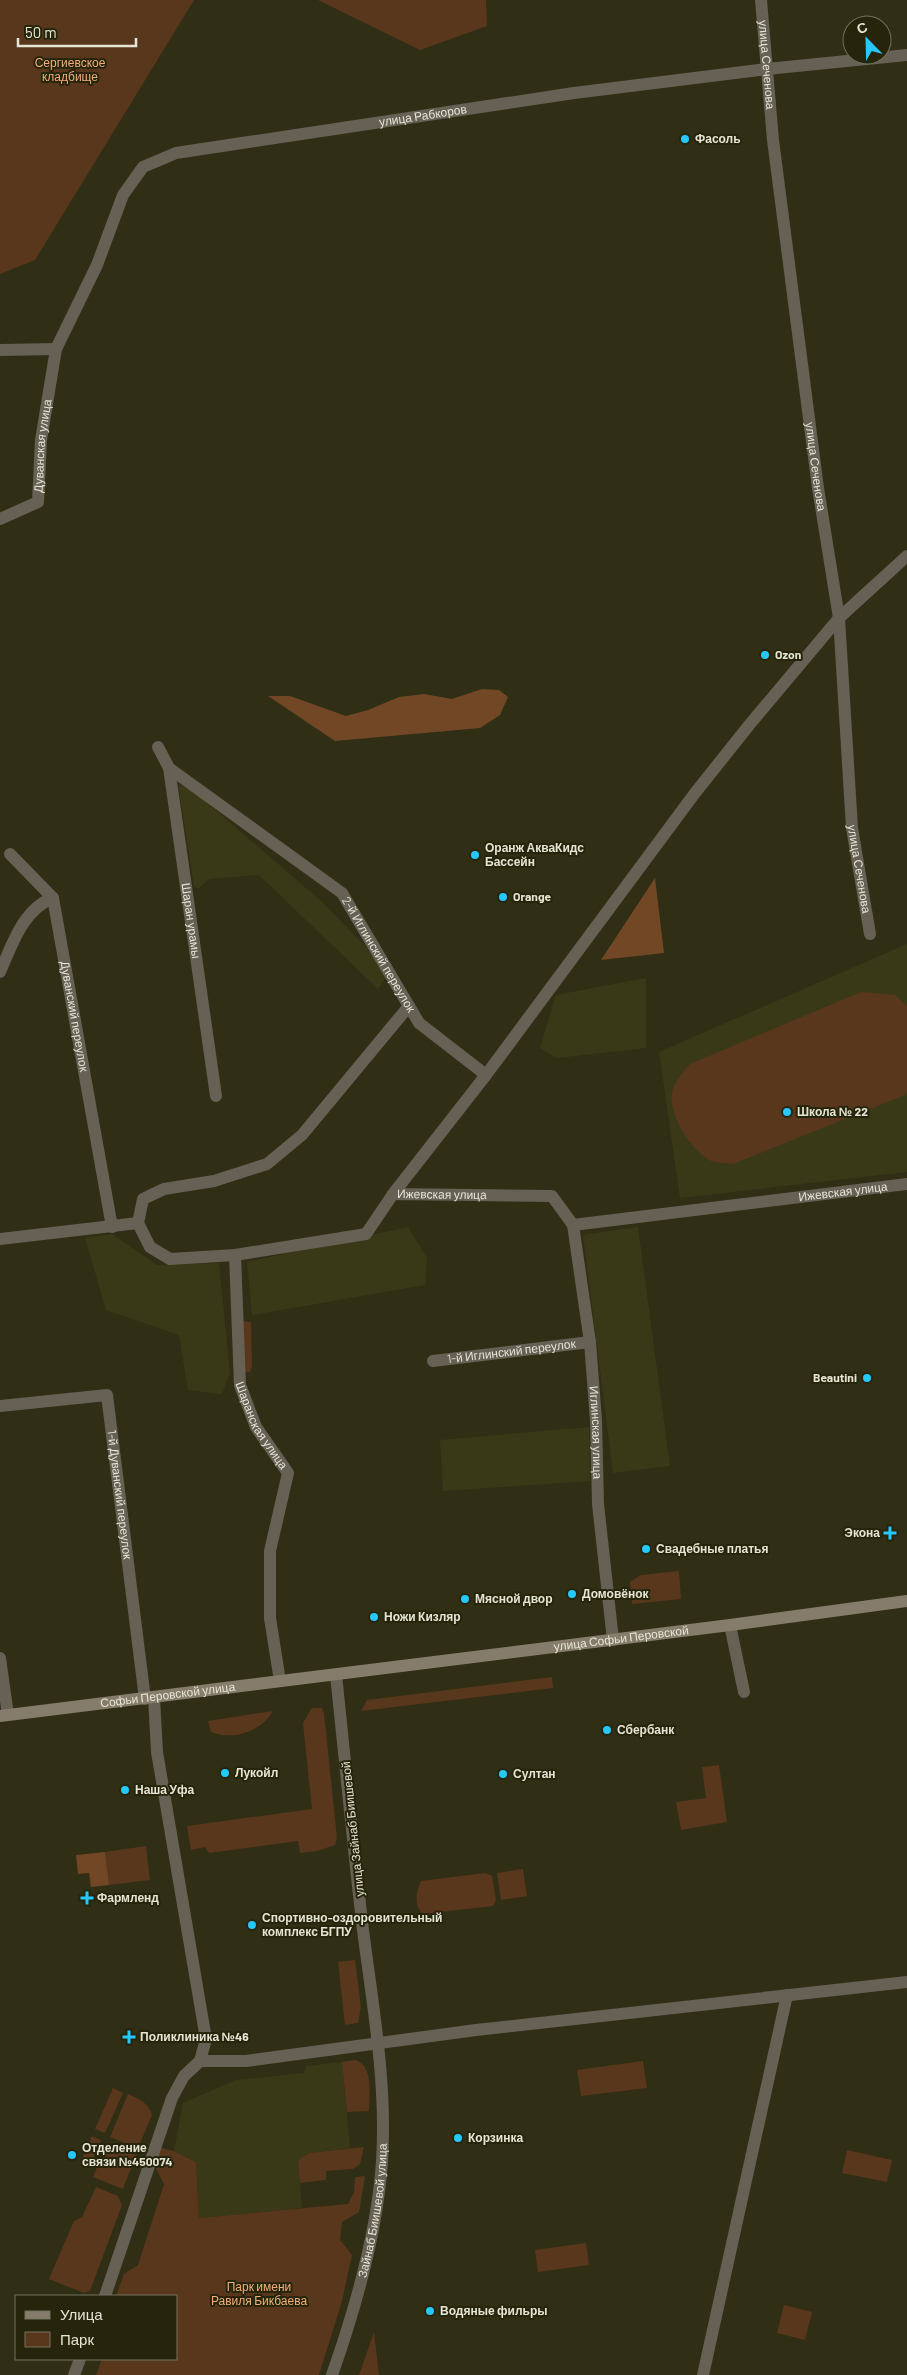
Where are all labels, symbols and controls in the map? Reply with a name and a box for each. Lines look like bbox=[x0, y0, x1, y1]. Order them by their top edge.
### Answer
scale bar bbox=[18, 15, 135, 47]
north arrow bbox=[842, 15, 892, 65]
text: С bbox=[854, 18, 870, 37]
street label: улица Сеченова bbox=[756, 19, 778, 110]
text: 50 m bbox=[25, 23, 57, 41]
park label: Сергиевское кладбище bbox=[35, 55, 106, 84]
street label: улица Рабкоров bbox=[378, 101, 467, 129]
place label: Фасоль bbox=[695, 131, 741, 145]
marker: Фасоль bbox=[679, 133, 691, 145]
street label: Дуванская улица bbox=[30, 398, 54, 493]
street label: улица Сеченова bbox=[803, 421, 830, 512]
place label: Ozon bbox=[775, 647, 801, 661]
marker: Ozon bbox=[759, 649, 771, 661]
street label: улица Сеченова bbox=[845, 824, 874, 914]
place label: Оранж АкваКидс Бассейн bbox=[485, 840, 584, 868]
marker: Оранж АкваКидс Бассейн bbox=[469, 849, 481, 861]
street label: Шаран урамы bbox=[180, 882, 204, 959]
place label: Orange bbox=[513, 889, 552, 903]
marker: Orange bbox=[497, 891, 509, 903]
street label: 2-й Иглинский переулок bbox=[340, 894, 419, 1015]
street label: Дуванский переулок bbox=[57, 960, 92, 1073]
place label: Школа № 22 bbox=[797, 1104, 868, 1118]
marker: Школа № 22 bbox=[781, 1106, 793, 1118]
street label: Ижевская улица bbox=[797, 1178, 889, 1203]
street label: Ижевская улица bbox=[397, 1186, 487, 1202]
street label: 1-й Иглинский переулок bbox=[446, 1336, 577, 1365]
place label: Beautini bbox=[813, 1370, 857, 1384]
marker: Beautini bbox=[861, 1372, 873, 1384]
street label: Шаранская улица bbox=[233, 1379, 291, 1472]
street label: Иглинская улица bbox=[587, 1385, 605, 1480]
street label: 1-й Дуванский переулок bbox=[105, 1429, 136, 1561]
place label: Экона bbox=[844, 1525, 880, 1539]
marker: Экона bbox=[884, 1527, 896, 1539]
place label: Свадебные платья bbox=[656, 1541, 768, 1556]
marker: Свадебные платья bbox=[640, 1543, 652, 1555]
place label: Домовёнок bbox=[582, 1586, 650, 1601]
marker: Домовёнок bbox=[566, 1588, 578, 1600]
place label: Мясной двор bbox=[475, 1591, 553, 1606]
marker: Мясной двор bbox=[459, 1593, 471, 1605]
place label: Ножи Кизляр bbox=[384, 1609, 461, 1624]
marker: Ножи Кизляр bbox=[368, 1611, 380, 1623]
street label: улица Софьи Перовской bbox=[553, 1622, 689, 1654]
street label: Софьи Перовской улица bbox=[99, 1679, 236, 1709]
place label: Сбербанк bbox=[617, 1722, 675, 1737]
marker: Сбербанк bbox=[601, 1724, 613, 1736]
street label: улица Зайнаб Биишевой bbox=[338, 1761, 367, 1897]
place label: Лукойл bbox=[235, 1765, 278, 1780]
place label: Султан bbox=[513, 1766, 556, 1781]
marker: Лукойл bbox=[219, 1767, 231, 1779]
marker: Султан bbox=[497, 1768, 509, 1780]
place label: Наша Уфа bbox=[135, 1782, 194, 1797]
marker: Наша Уфа bbox=[119, 1784, 131, 1796]
place label: Фармленд bbox=[97, 1890, 159, 1905]
marker: Фармленд bbox=[81, 1892, 93, 1904]
place label: Спортивно-оздоровительный комплекс БГПУ bbox=[262, 1910, 442, 1938]
marker: Спортивно-оздоровительный комплекс БГПУ bbox=[246, 1919, 258, 1931]
place label: Поликлиника №46 bbox=[140, 2029, 249, 2043]
marker: Поликлиника №46 bbox=[122, 2030, 136, 2044]
place label: Корзинка bbox=[468, 2130, 523, 2145]
marker: Корзинка bbox=[452, 2132, 464, 2144]
place label: Отделение связи №450074 bbox=[82, 2140, 173, 2168]
street label: Зайнаб Биишевой улица bbox=[354, 2143, 390, 2279]
marker: Отделение связи №450074 bbox=[66, 2149, 78, 2161]
park label: Парк имени Равиля Бикбаева bbox=[211, 2279, 307, 2307]
legend bbox=[15, 2295, 178, 2360]
place label: Водяные фильры bbox=[440, 2303, 547, 2318]
text: Улица bbox=[60, 2305, 103, 2323]
marker: Водяные фильры bbox=[424, 2305, 436, 2317]
text: Парк bbox=[60, 2330, 94, 2348]

